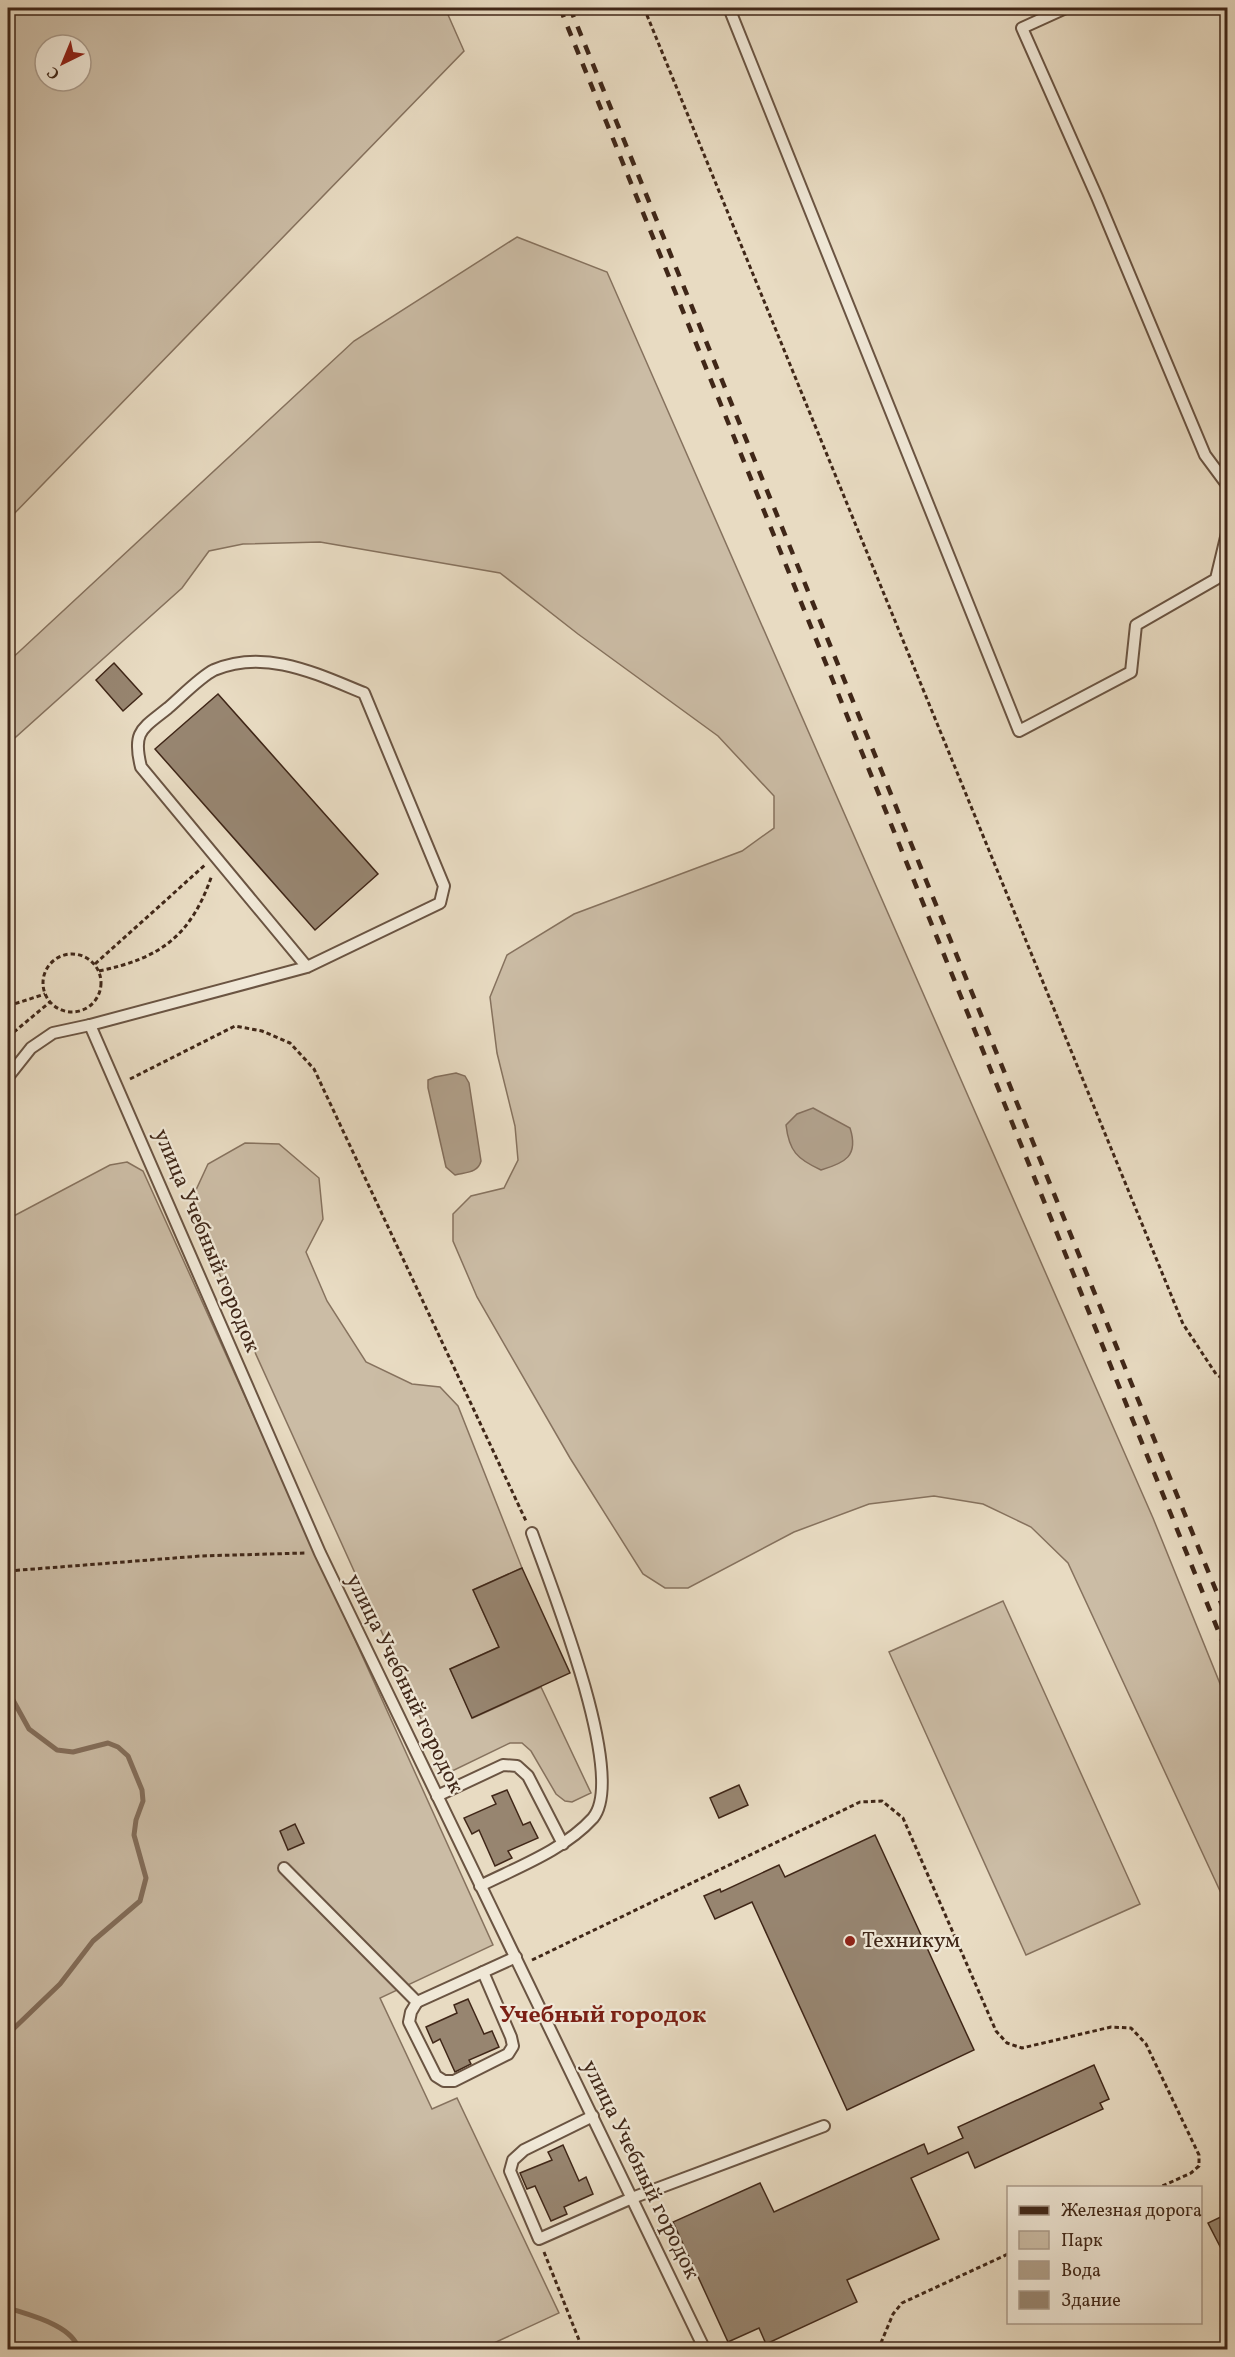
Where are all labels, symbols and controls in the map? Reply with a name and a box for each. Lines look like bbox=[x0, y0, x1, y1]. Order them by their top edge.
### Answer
north arrow bbox=[33, 33, 93, 93]
text: С bbox=[43, 61, 65, 84]
street label: улица Учебный городок bbox=[145, 1124, 267, 1358]
street label: улица Учебный городок bbox=[337, 1569, 471, 1799]
place label: Техникум bbox=[862, 1926, 960, 1957]
marker: Техникум bbox=[843, 1934, 857, 1948]
district label: Учебный городок bbox=[500, 1999, 706, 2033]
street label: улица Учебный городок bbox=[573, 2055, 707, 2285]
legend bbox=[1007, 2186, 1202, 2324]
text: Железная дорога bbox=[1061, 2199, 1202, 2224]
text: Парк bbox=[1061, 2229, 1103, 2254]
text: Вода bbox=[1061, 2259, 1101, 2284]
text: Здание bbox=[1061, 2289, 1121, 2314]

